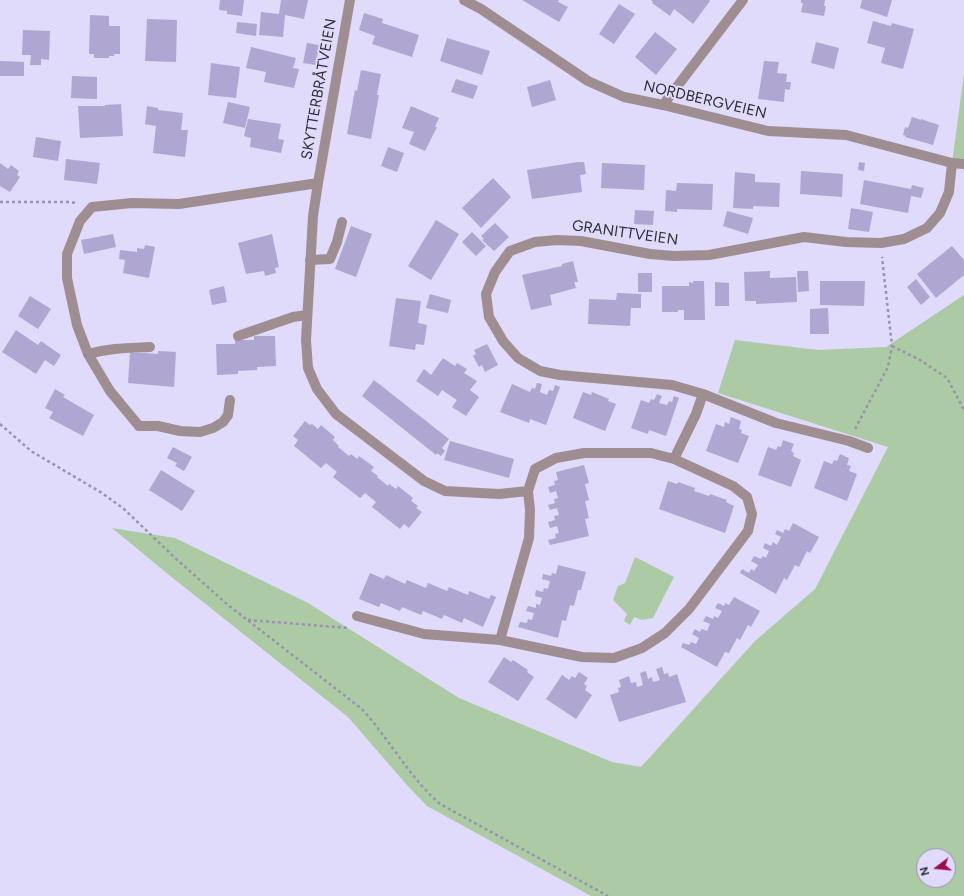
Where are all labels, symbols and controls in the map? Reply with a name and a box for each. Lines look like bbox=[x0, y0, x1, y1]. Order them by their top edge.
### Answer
street label: SKYTTERBRÅTVEIEN bbox=[298, 17, 340, 161]
street label: NORDBERGVEIEN bbox=[642, 77, 768, 123]
street label: GRANITTVEIEN bbox=[571, 217, 679, 249]
north arrow bbox=[916, 848, 956, 888]
text: N bbox=[918, 865, 932, 877]

